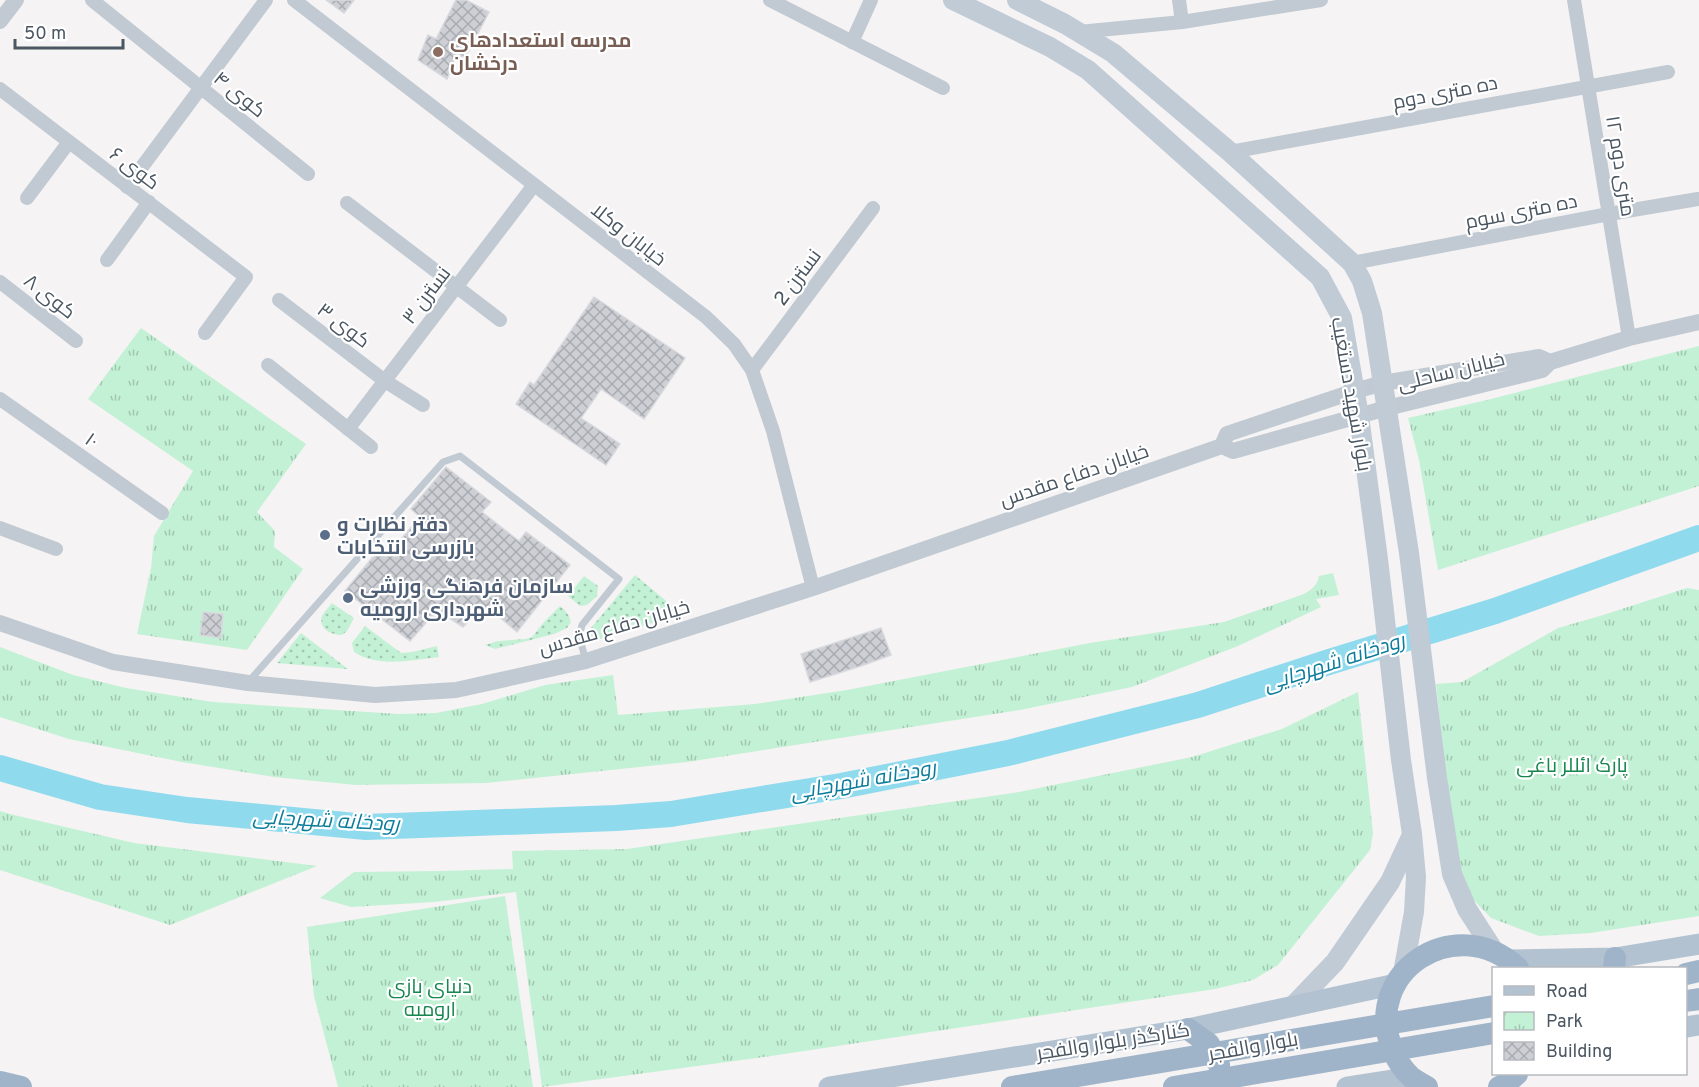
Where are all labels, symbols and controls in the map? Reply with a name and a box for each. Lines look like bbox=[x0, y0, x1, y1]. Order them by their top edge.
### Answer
scale bar bbox=[15, 12, 123, 50]
text: 50 m bbox=[24, 23, 66, 46]
place label: مدرسه استعدادهای درخشان bbox=[450, 29, 631, 78]
marker: مدرسه استعدادهای درخشان bbox=[431, 45, 445, 59]
street label: کوی ۴ bbox=[207, 67, 270, 125]
street label: ده متری دوم bbox=[1391, 71, 1500, 117]
street label: ۱۲ متری دوم bbox=[1598, 114, 1640, 219]
street label: کوی ۶ bbox=[104, 142, 164, 197]
street label: ده متری سوم bbox=[1463, 189, 1580, 237]
street label: خیابان وکلا bbox=[585, 198, 671, 273]
street label: نسترن 2 bbox=[769, 245, 828, 312]
street label: نسترن ۳ bbox=[397, 262, 458, 330]
street label: کوی ۸ bbox=[17, 269, 80, 326]
street label: کوی ۳ bbox=[311, 298, 375, 355]
street label: بلوار شهید دستغیب bbox=[1324, 315, 1376, 474]
street label: خیابان ساحلی bbox=[1395, 347, 1508, 399]
street label: ۱۰ bbox=[79, 428, 103, 455]
street label: خیابان دفاع مقدس bbox=[997, 439, 1153, 515]
place label: دفتر نظارت و بازرسی انتخابات bbox=[337, 513, 475, 562]
marker: دفتر نظارت و بازرسی انتخابات bbox=[318, 528, 332, 542]
place label: سازمان فرهنگی ورزشی شهرداری ارومیه bbox=[360, 575, 573, 624]
marker: سازمان فرهنگی ورزشی شهرداری ارومیه bbox=[341, 591, 355, 605]
street label: خیابان دفاع مقدس bbox=[536, 595, 693, 663]
water label: رودخانه شهرچایی bbox=[1260, 627, 1410, 699]
park label: پارک ائللر باغی bbox=[1516, 754, 1628, 780]
water label: رودخانه شهرچایی bbox=[789, 755, 939, 808]
water label: رودخانه شهرچایی bbox=[252, 804, 402, 839]
legend bbox=[1492, 967, 1687, 1075]
park label: دنیای بازی ارومیه bbox=[388, 975, 472, 1024]
text: Road bbox=[1546, 981, 1588, 1004]
text: Park bbox=[1546, 1011, 1583, 1034]
street label: کنارگذر بلوار والفجر bbox=[1034, 1018, 1192, 1068]
street label: بلوار والفجر bbox=[1205, 1027, 1300, 1069]
text: Building bbox=[1546, 1041, 1612, 1064]

